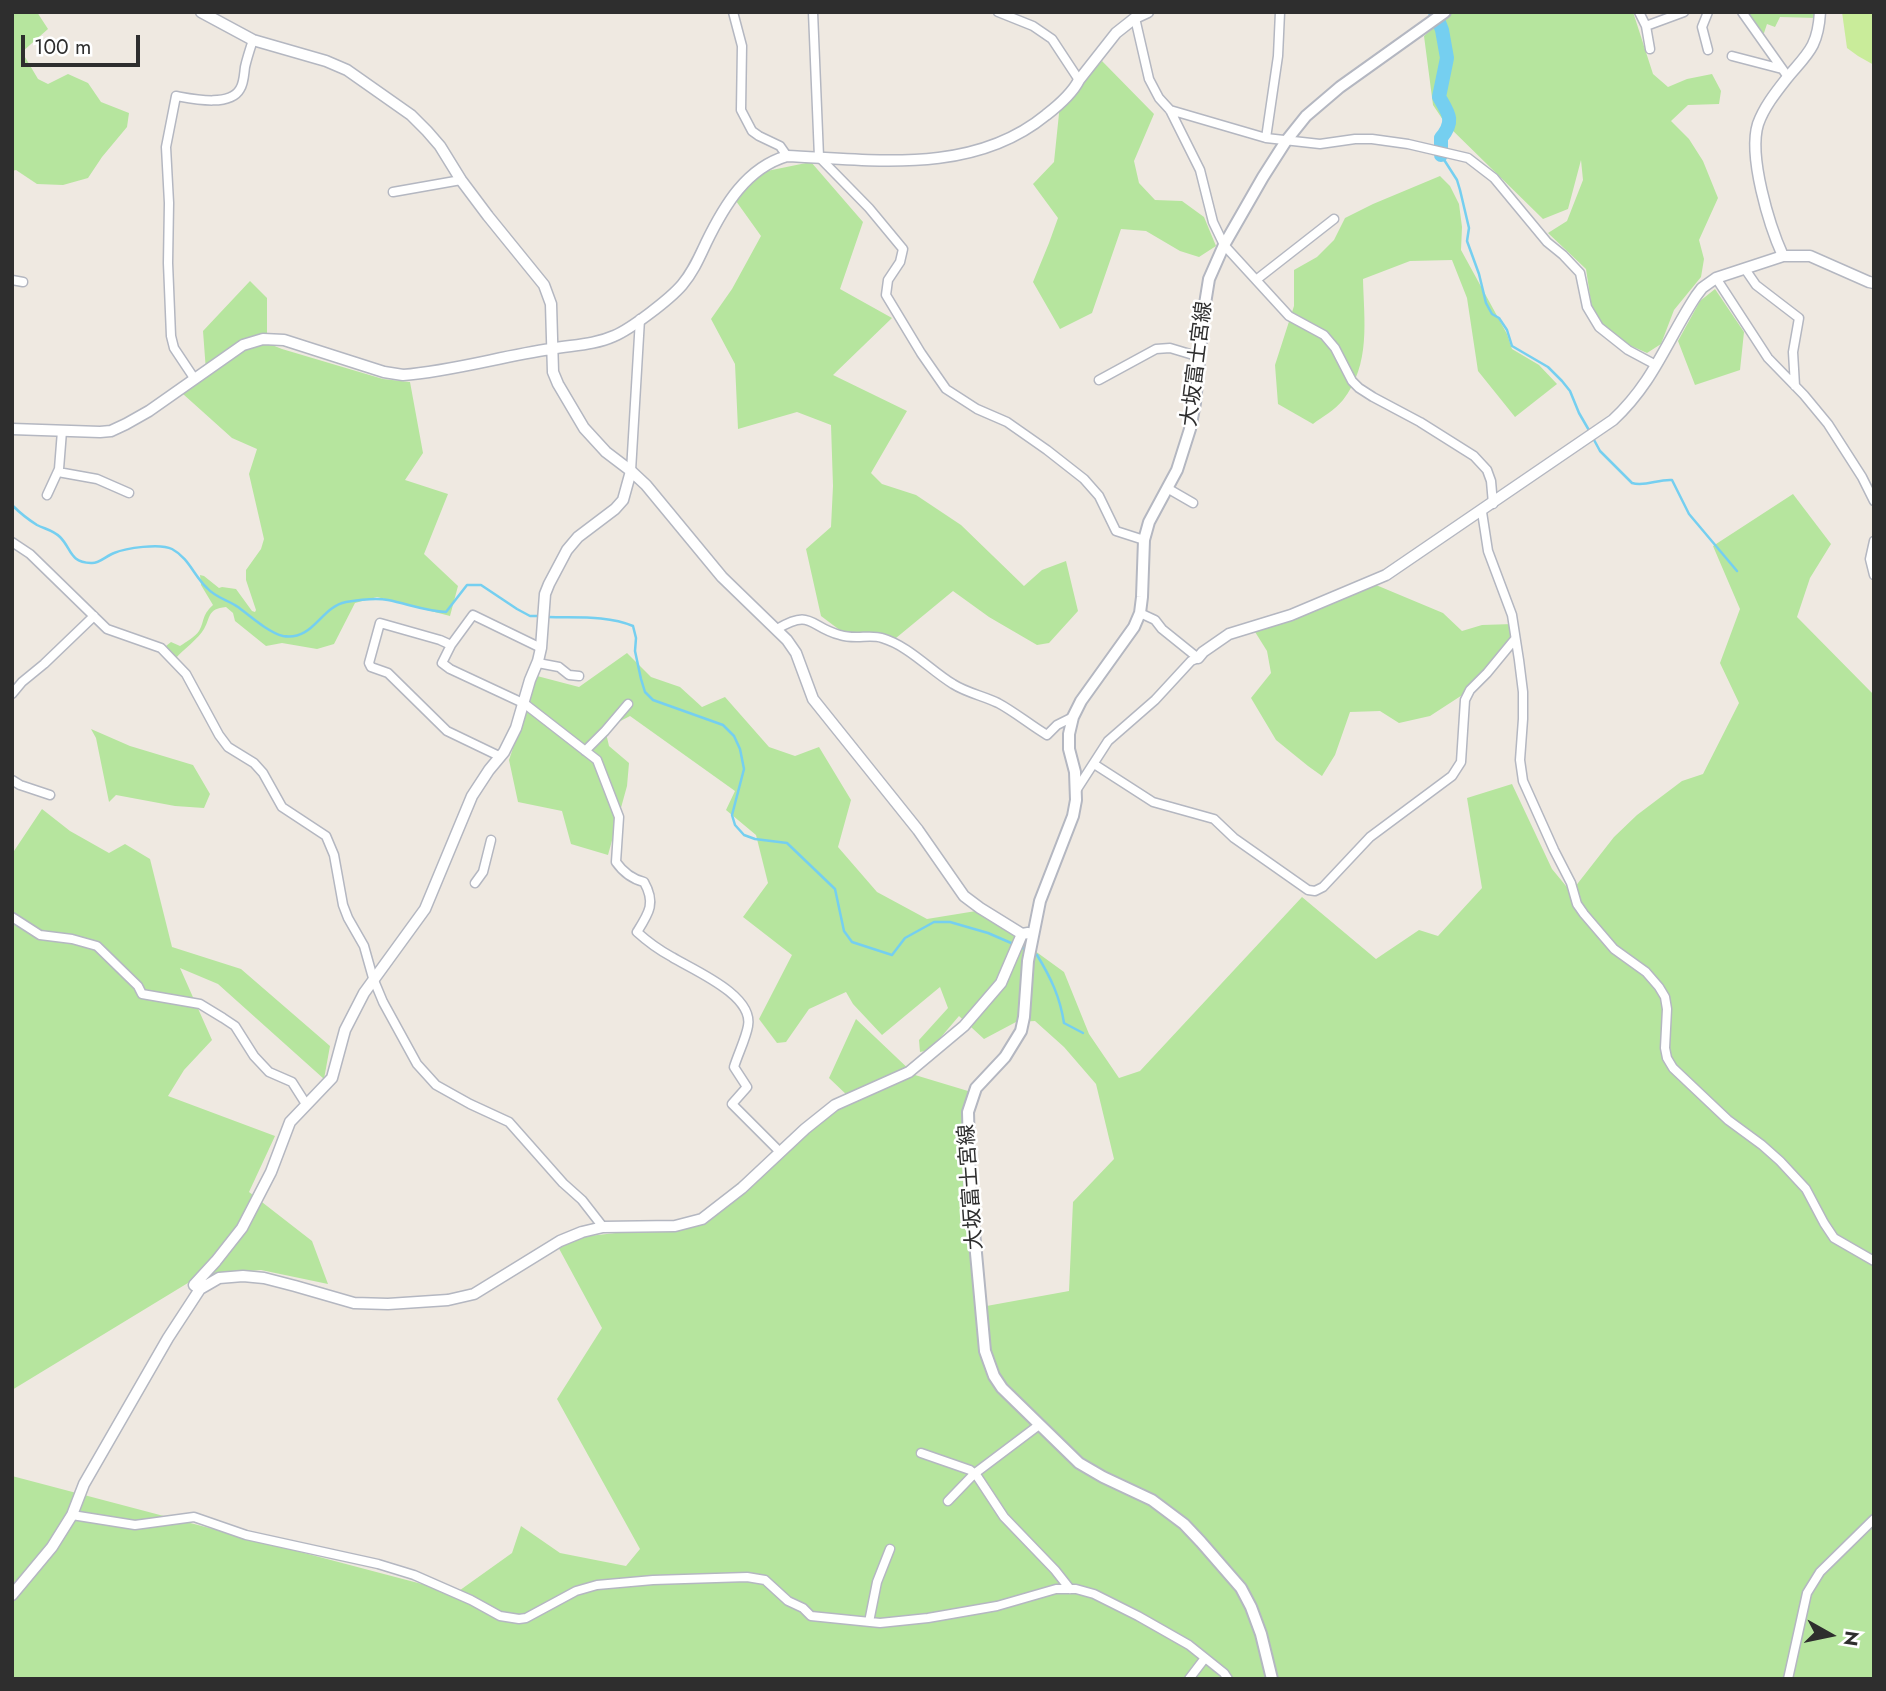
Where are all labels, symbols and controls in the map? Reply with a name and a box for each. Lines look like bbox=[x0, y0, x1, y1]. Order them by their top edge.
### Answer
scale bar bbox=[24, 21, 144, 65]
text: 100 m bbox=[34, 32, 91, 62]
street label: 大坂富士宮線 bbox=[1178, 300, 1218, 428]
street label: 大坂富士宮線 bbox=[955, 1123, 989, 1251]
north arrow bbox=[1795, 1600, 1865, 1670]
text: N bbox=[1837, 1629, 1866, 1648]

